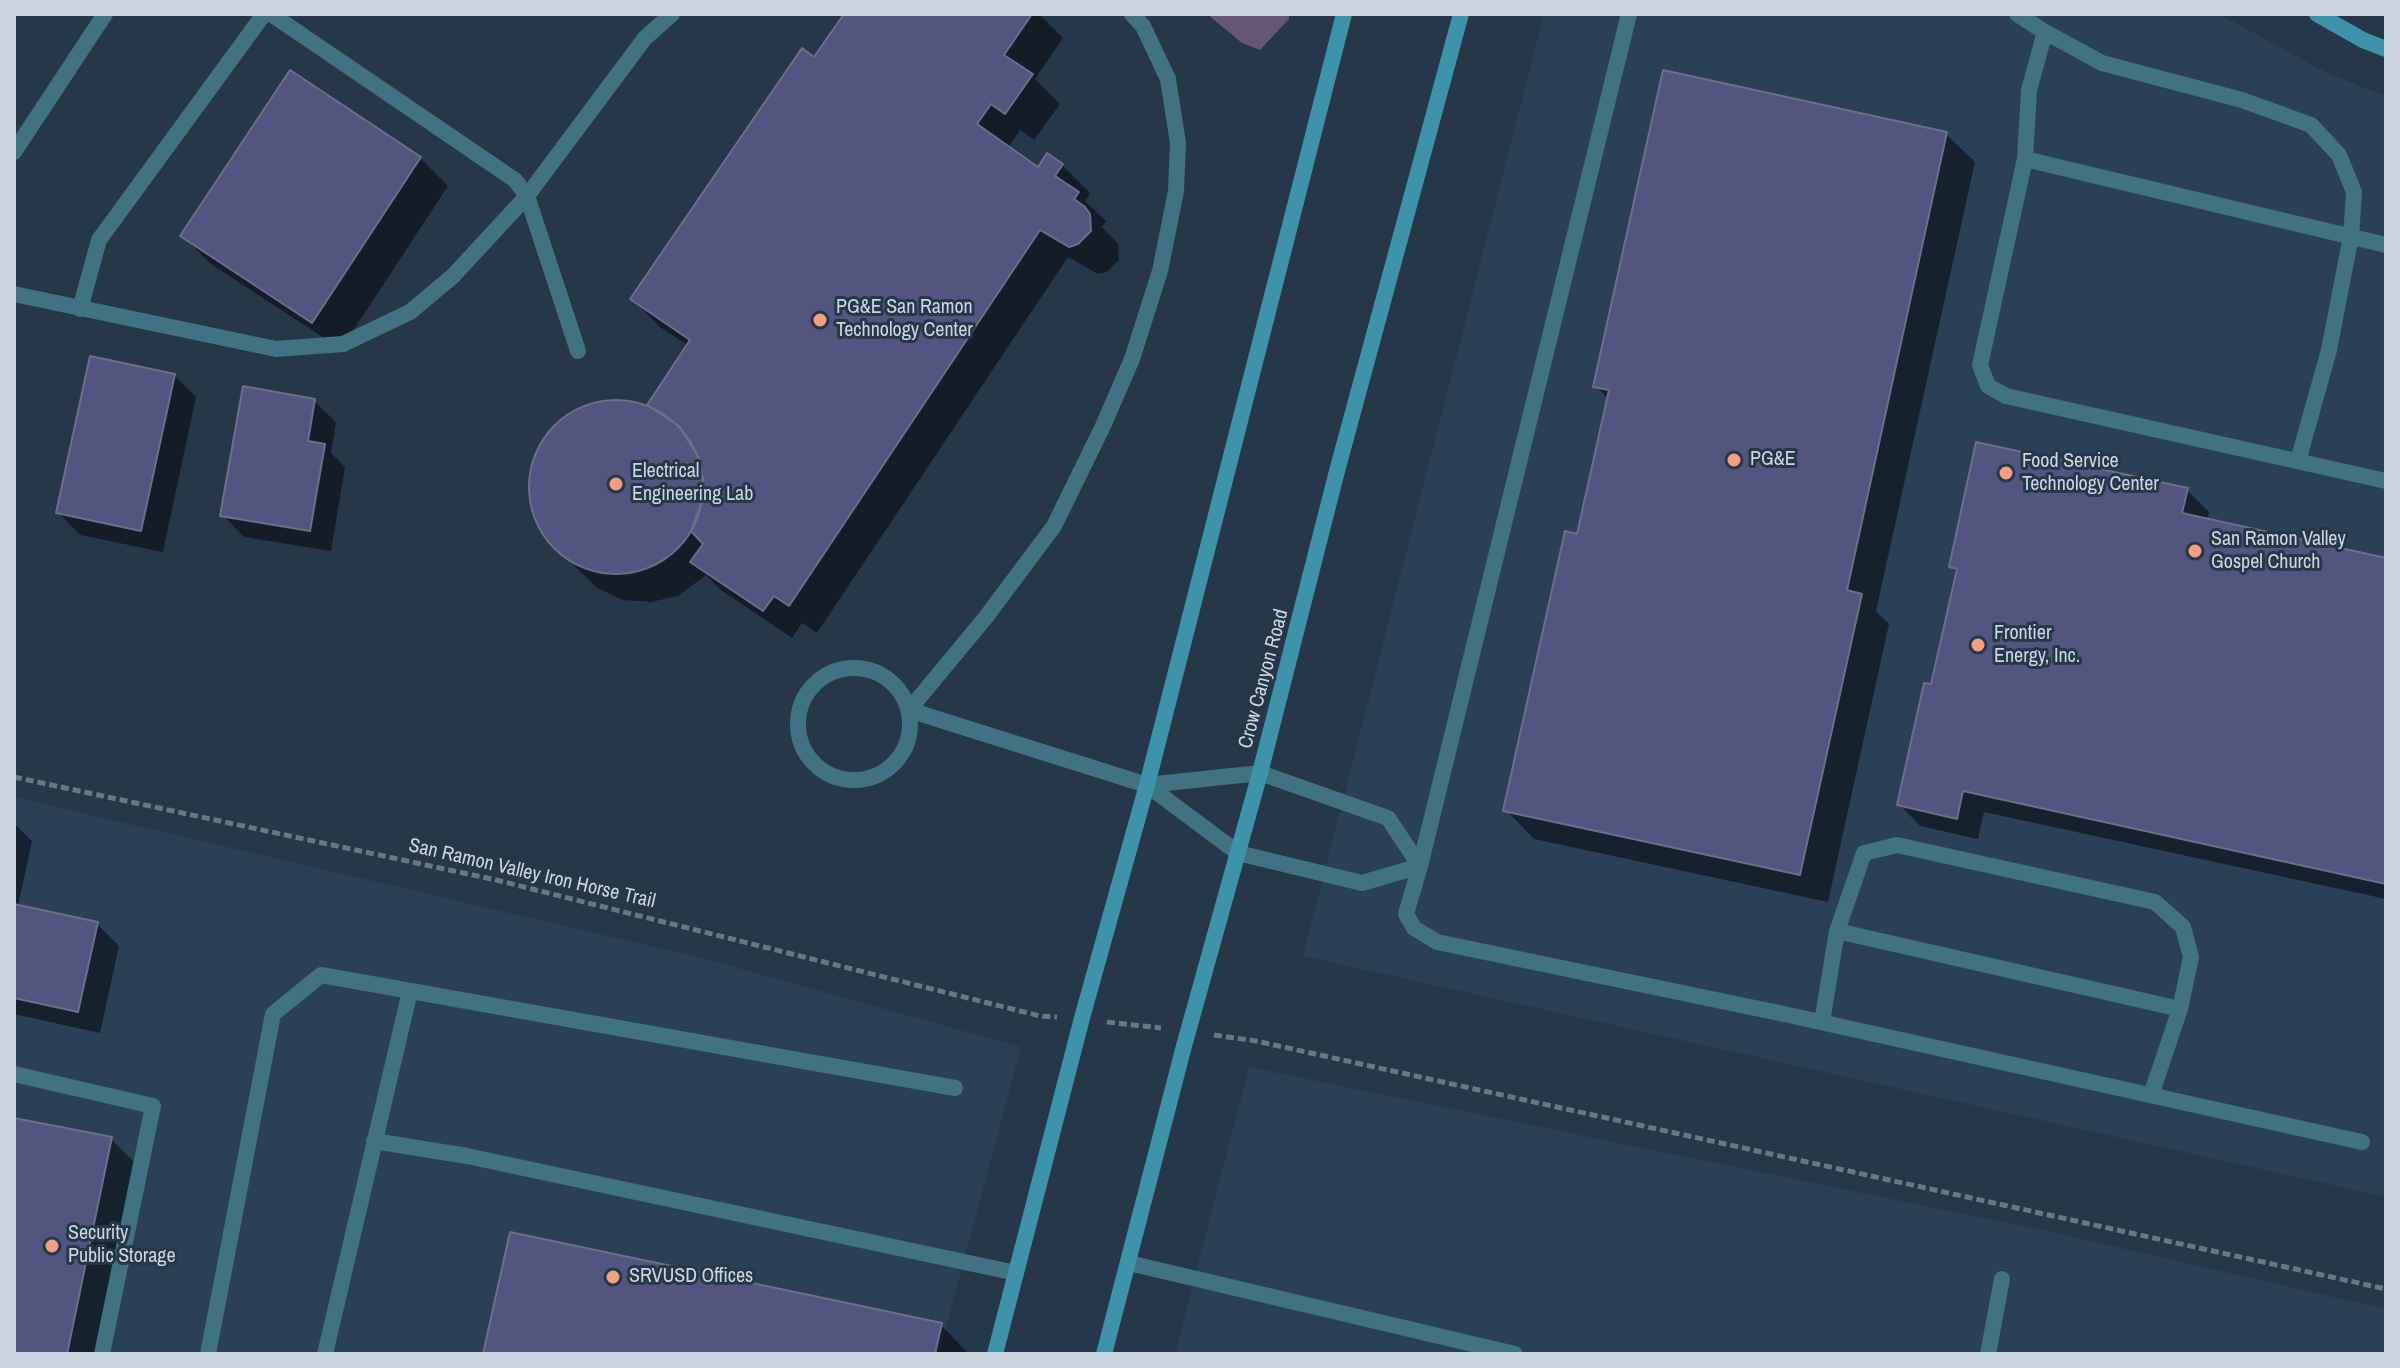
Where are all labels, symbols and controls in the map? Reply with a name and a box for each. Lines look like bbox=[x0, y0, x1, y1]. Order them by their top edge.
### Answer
place label: PG&E San Ramon Technology Center bbox=[836, 296, 973, 343]
marker: PG&E San Ramon Technology Center bbox=[811, 311, 829, 329]
place label: PG&E bbox=[1750, 448, 1796, 472]
place label: Food Service Technology Center bbox=[2022, 450, 2159, 497]
marker: PG&E bbox=[1725, 451, 1743, 469]
place label: Electrical Engineering Lab bbox=[632, 460, 753, 507]
marker: Food Service Technology Center bbox=[1997, 464, 2015, 482]
marker: Electrical Engineering Lab bbox=[607, 475, 625, 493]
place label: San Ramon Valley Gospel Church bbox=[2211, 528, 2346, 575]
marker: San Ramon Valley Gospel Church bbox=[2186, 542, 2204, 560]
street label: Crow Canyon Road bbox=[1234, 607, 1294, 751]
place label: Frontier Energy, Inc. bbox=[1994, 622, 2080, 669]
marker: Frontier Energy, Inc. bbox=[1969, 636, 1987, 654]
street label: San Ramon Valley Iron Horse Trail bbox=[406, 834, 658, 914]
place label: Security Public Storage bbox=[68, 1222, 176, 1269]
marker: Security Public Storage bbox=[43, 1237, 61, 1255]
place label: SRVUSD Offices bbox=[629, 1265, 753, 1289]
marker: SRVUSD Offices bbox=[604, 1268, 622, 1286]

